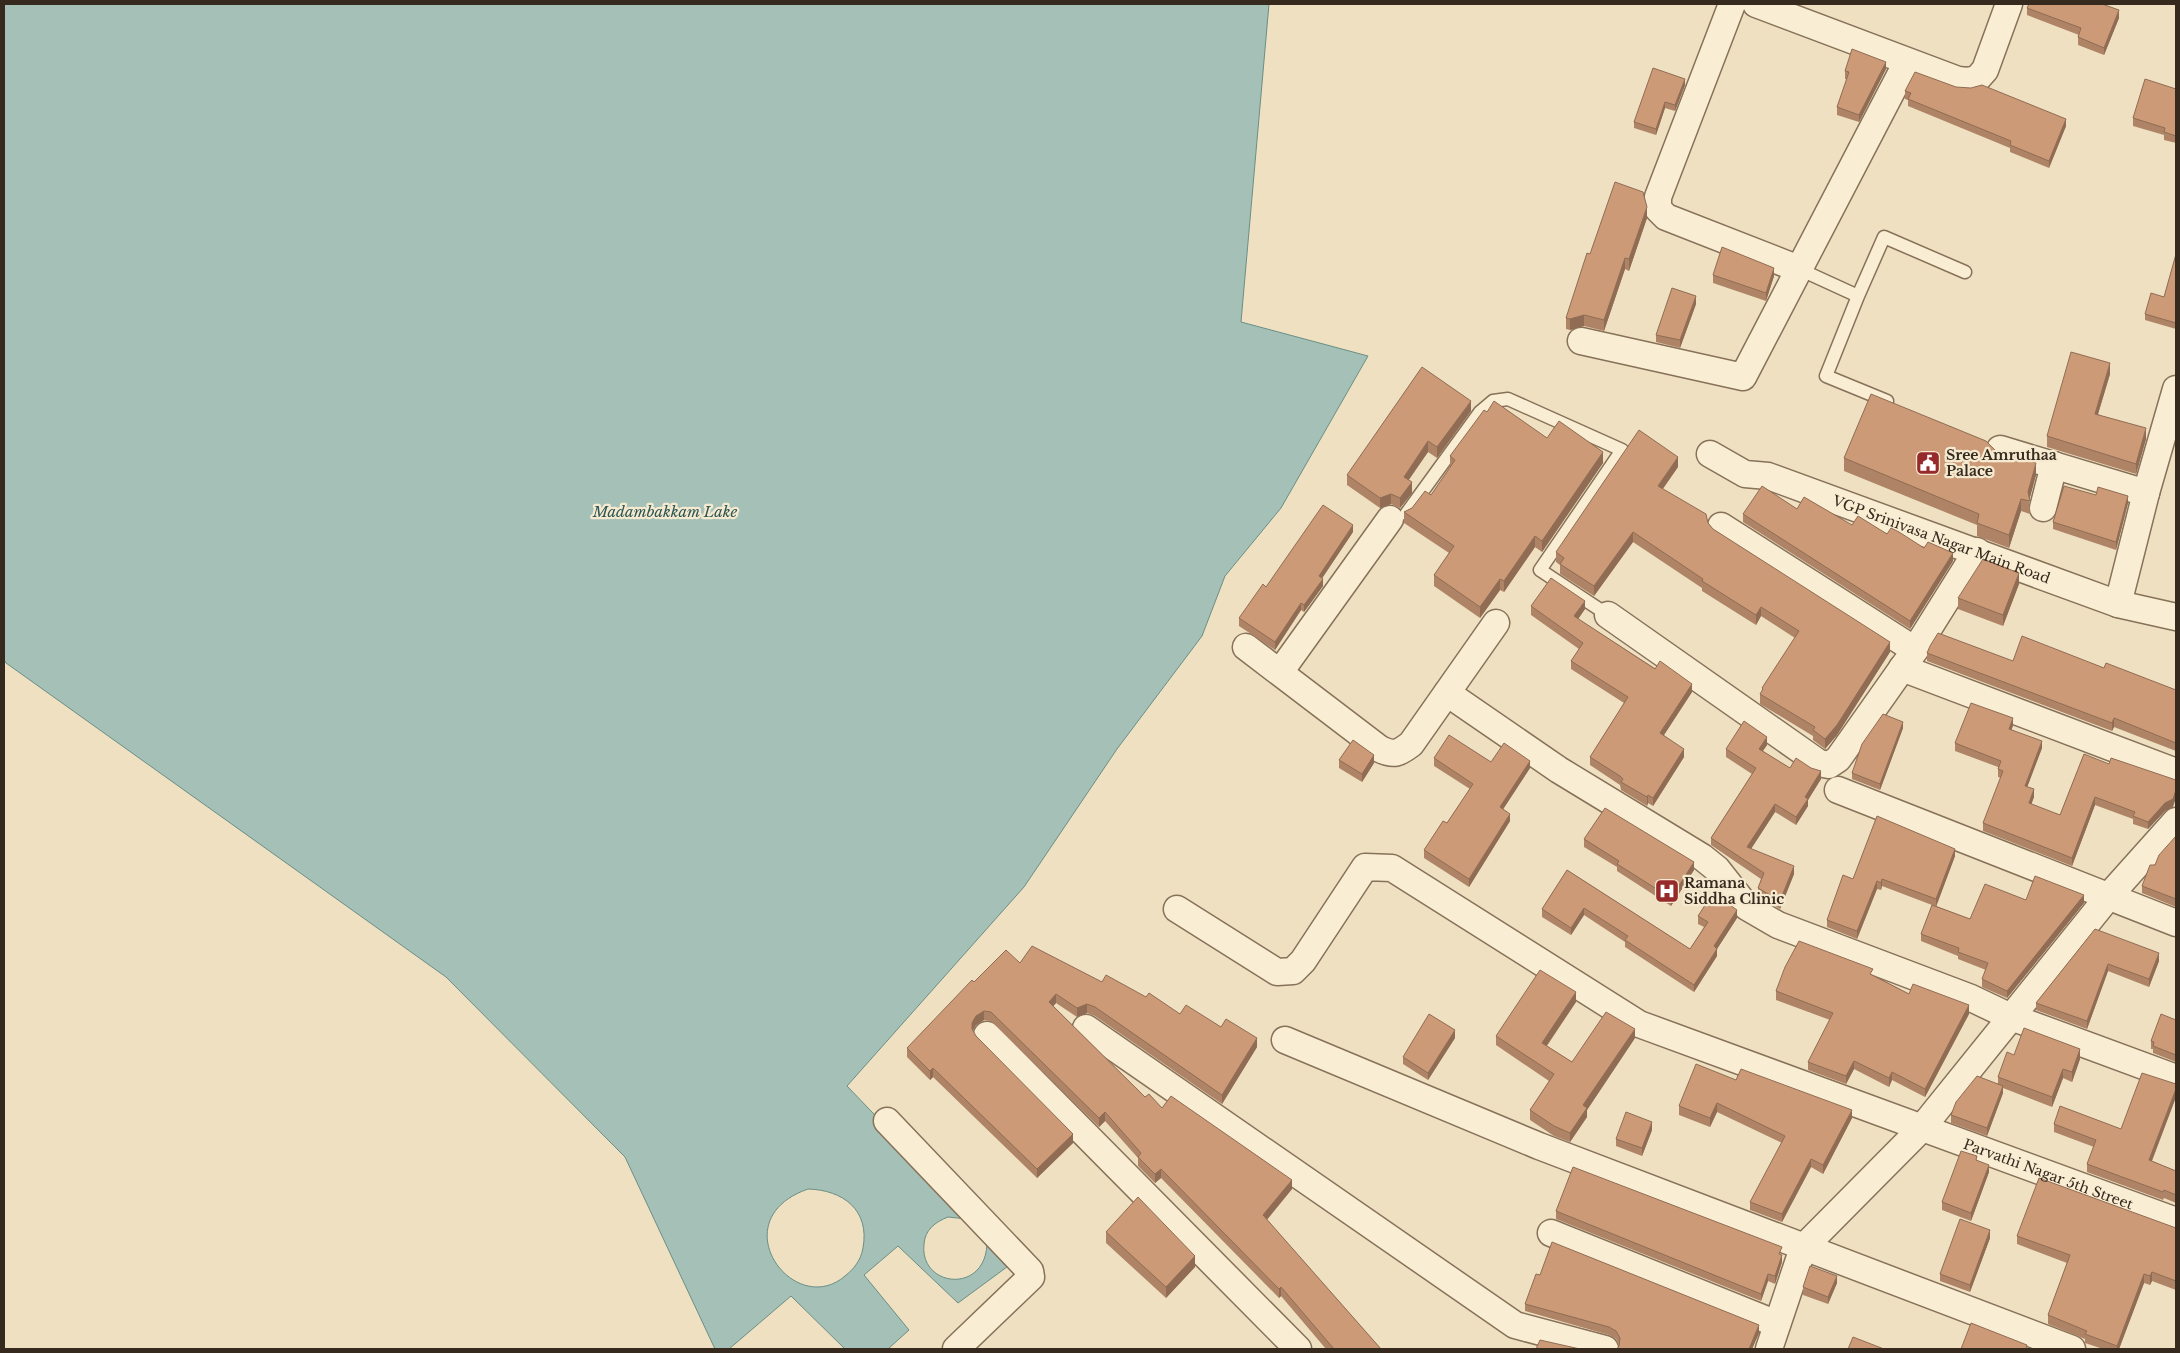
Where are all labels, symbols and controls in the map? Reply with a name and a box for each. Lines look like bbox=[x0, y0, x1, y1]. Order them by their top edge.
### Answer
place label: Sree Amruthaa Palace bbox=[1946, 446, 2057, 480]
public building icon: Sree Amruthaa Palace bbox=[1915, 450, 1941, 476]
street label: VGP Srinivasa Nagar Main Road bbox=[1829, 491, 2053, 588]
water label: Madambakkam Lake bbox=[592, 502, 738, 521]
place label: Ramana Siddha Clinic bbox=[1684, 874, 1784, 908]
hospital icon: Ramana Siddha Clinic bbox=[1654, 878, 1680, 904]
street label: Parvathi Nagar 5th Street bbox=[1961, 1135, 2136, 1214]

